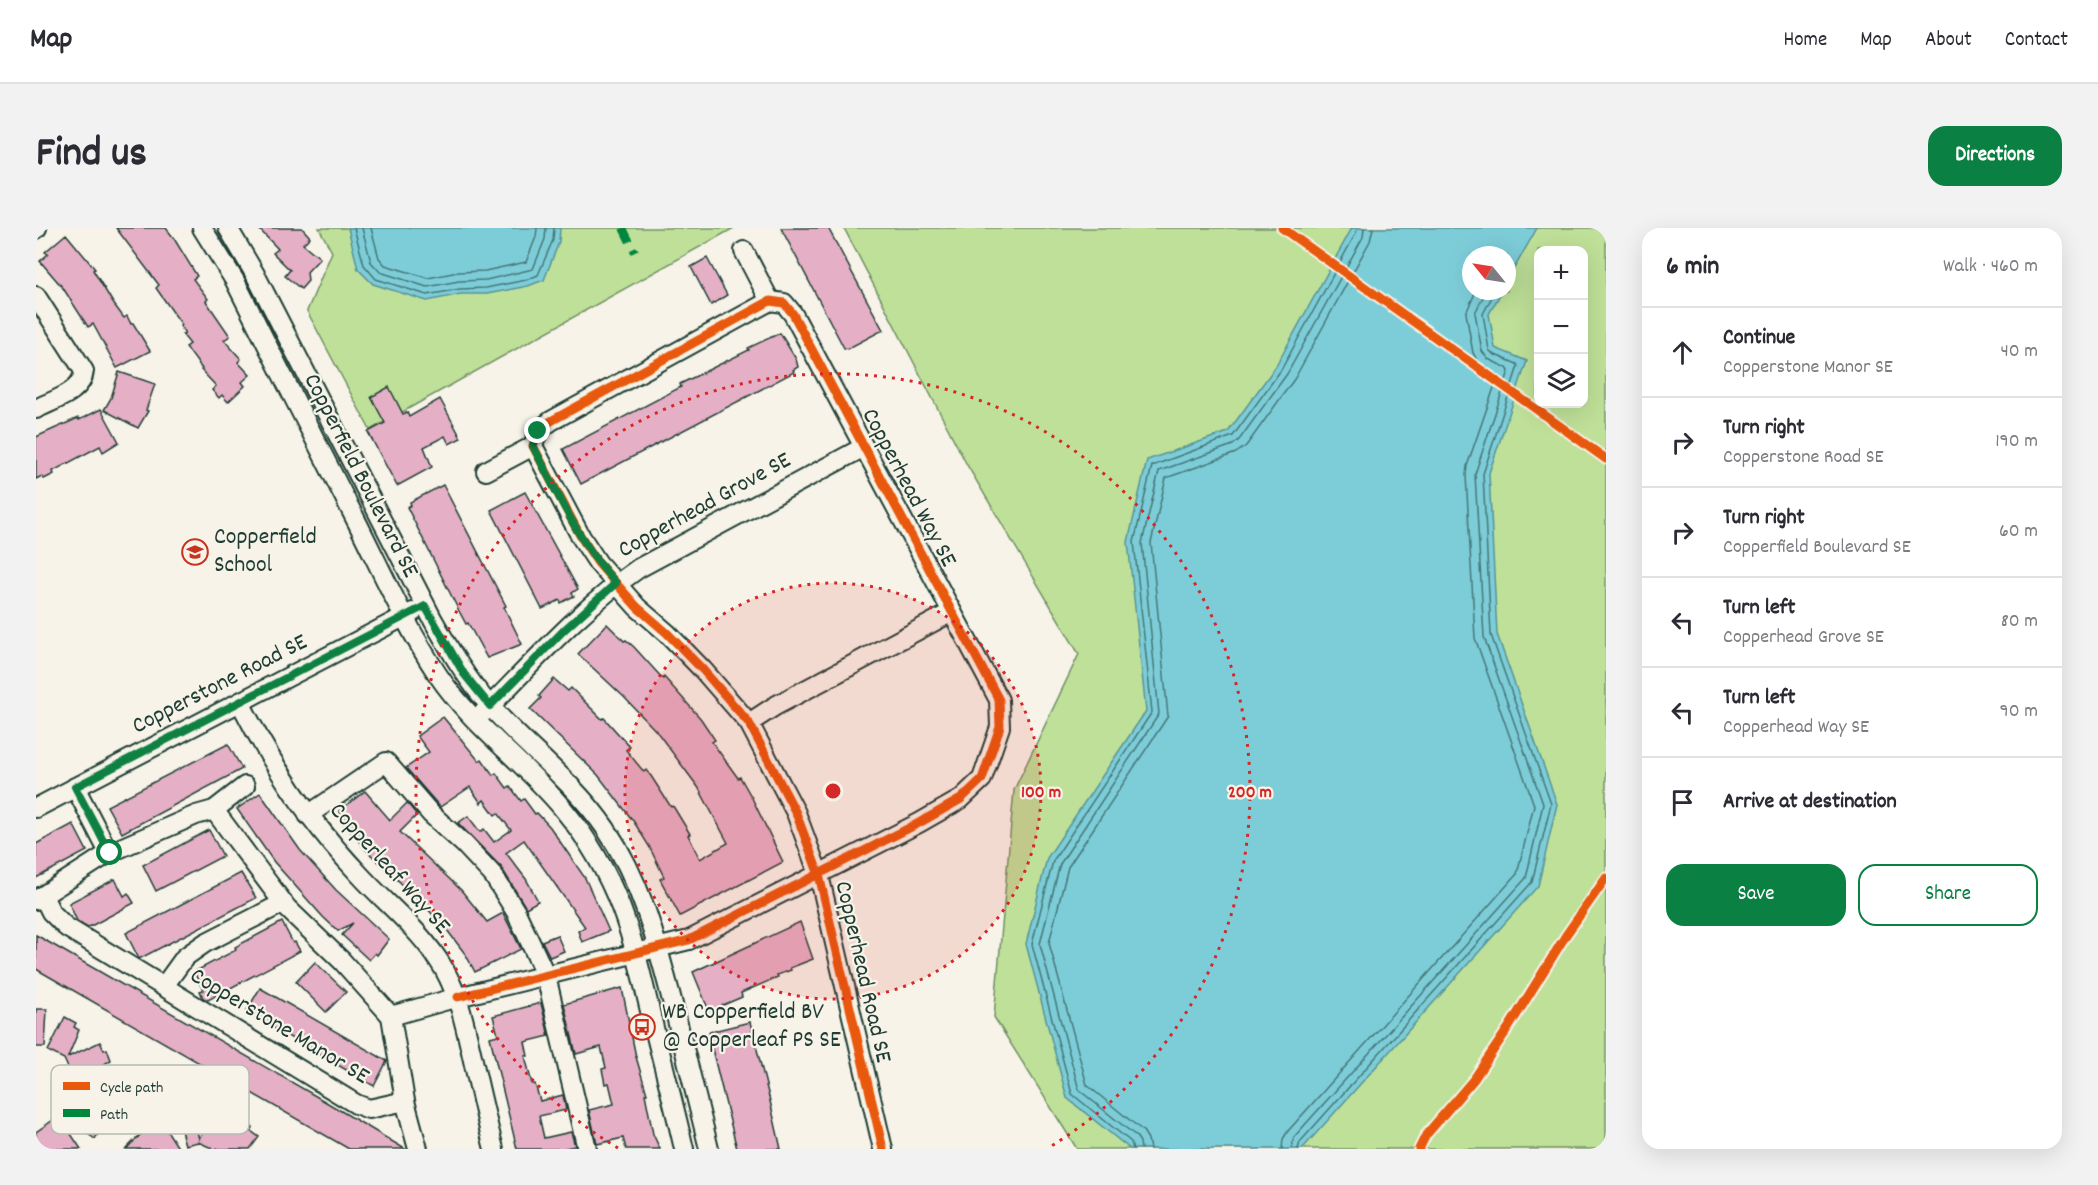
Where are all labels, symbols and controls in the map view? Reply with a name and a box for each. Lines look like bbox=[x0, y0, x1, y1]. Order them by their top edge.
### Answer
text: Map bbox=[30, 21, 72, 61]
text: Home bbox=[1783, 26, 1827, 56]
text: Map bbox=[1860, 26, 1892, 56]
text: About bbox=[1925, 26, 1972, 56]
text: Contact bbox=[2005, 26, 2068, 56]
text: Find us bbox=[36, 126, 147, 186]
button: Directions bbox=[1928, 126, 2062, 186]
north arrow bbox=[1462, 246, 1516, 300]
map controls bbox=[1534, 246, 1588, 408]
button: + bbox=[1534, 246, 1588, 300]
text: 6 min bbox=[1666, 249, 1719, 286]
text: Walk · 460 m bbox=[1943, 253, 2038, 281]
button: − bbox=[1534, 300, 1588, 354]
text: Continue bbox=[1723, 323, 1795, 354]
icon: ahead bbox=[1666, 336, 1699, 369]
text: 40 m bbox=[2000, 338, 2038, 366]
button: layers bbox=[1534, 354, 1588, 408]
text: Copperstone Manor SE bbox=[1723, 354, 1893, 382]
street label: Copperfield Boulevard SE bbox=[294, 368, 426, 584]
street label: Copperhead Way SE bbox=[852, 403, 964, 574]
text: Turn right bbox=[1723, 413, 1805, 444]
route end bbox=[524, 417, 550, 443]
icon: right bbox=[1666, 426, 1699, 459]
text: 190 m bbox=[1995, 428, 2038, 456]
street label: Copperhead Grove SE bbox=[612, 444, 798, 568]
text: Copperstone Road SE bbox=[1723, 444, 1884, 472]
text: Turn right bbox=[1723, 503, 1805, 534]
icon: right bbox=[1666, 516, 1699, 549]
text: 60 m bbox=[1999, 518, 2038, 546]
place label: Copperfield School bbox=[214, 521, 317, 583]
text: Copperfield Boulevard SE bbox=[1723, 534, 1911, 562]
school or university icon: Copperfield School bbox=[180, 537, 210, 567]
text: Turn left bbox=[1723, 593, 1795, 624]
icon: left bbox=[1666, 606, 1699, 639]
text: 80 m bbox=[2001, 608, 2038, 636]
text: Copperhead Grove SE bbox=[1723, 624, 1884, 652]
street label: Copperstone Road SE bbox=[126, 626, 314, 744]
text: Turn left bbox=[1723, 683, 1795, 714]
icon: left bbox=[1666, 696, 1699, 729]
text: 90 m bbox=[2000, 698, 2038, 726]
text: Copperhead Way SE bbox=[1723, 714, 1869, 742]
centre of rings bbox=[823, 781, 843, 801]
text: 100 m bbox=[1021, 781, 1061, 806]
text: 200 m bbox=[1228, 781, 1272, 806]
icon: arrive bbox=[1666, 786, 1699, 819]
text: Arrive at destination bbox=[1723, 787, 1897, 818]
street label: Copperleaf Way SE bbox=[320, 795, 458, 943]
route start bbox=[96, 839, 122, 865]
button: Save bbox=[1666, 864, 1846, 926]
button: Share bbox=[1858, 864, 2038, 926]
street label: Copperhead Road SE bbox=[825, 878, 899, 1066]
street label: Copperstone Manor SE bbox=[183, 960, 375, 1094]
place label: WB Copperfield BV @ Copperleaf PS SE bbox=[662, 996, 841, 1058]
bus stop icon: WB Copperfield BV @ Copperleaf PS SE bbox=[627, 1012, 657, 1042]
legend bbox=[51, 1065, 249, 1134]
text: Cycle path bbox=[100, 1077, 163, 1100]
text: Path bbox=[100, 1104, 128, 1127]

